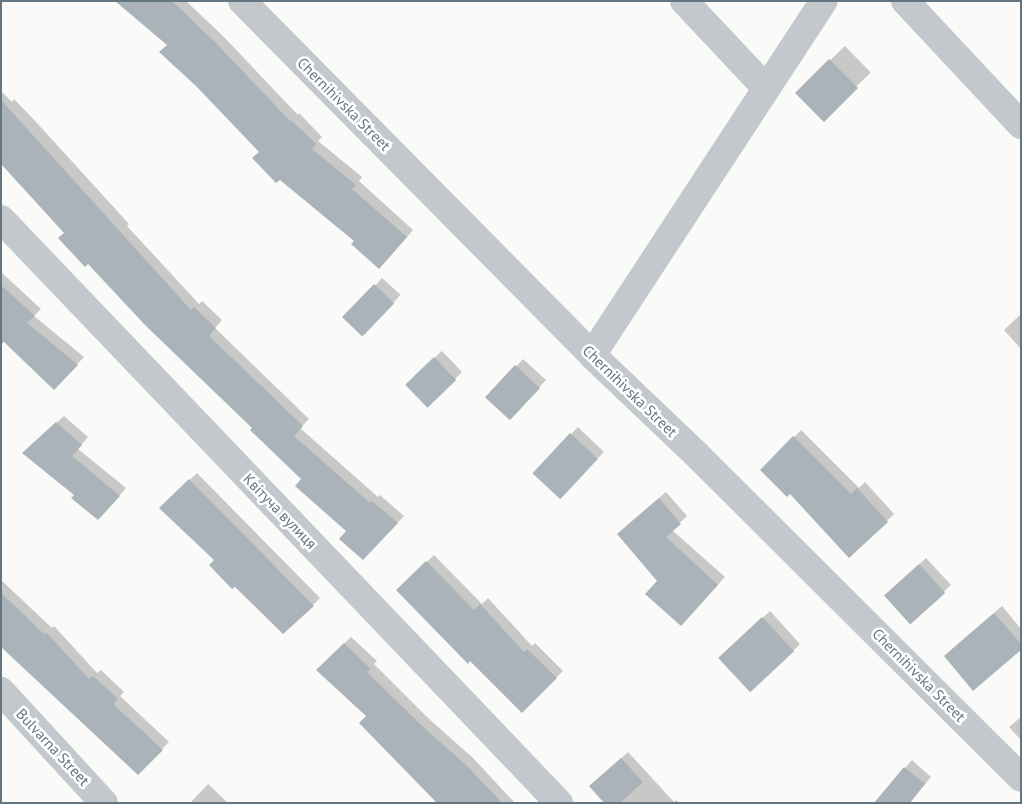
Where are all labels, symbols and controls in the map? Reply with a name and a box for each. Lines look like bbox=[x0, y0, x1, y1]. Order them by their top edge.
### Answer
street label: Chernihivska Street bbox=[294, 54, 394, 154]
street label: Chernihivska Street bbox=[579, 341, 681, 441]
street label: Квітуча вулиця bbox=[240, 470, 320, 552]
street label: Chernihivska Street bbox=[869, 625, 969, 725]
street label: Bulvarna Street bbox=[13, 705, 93, 789]

